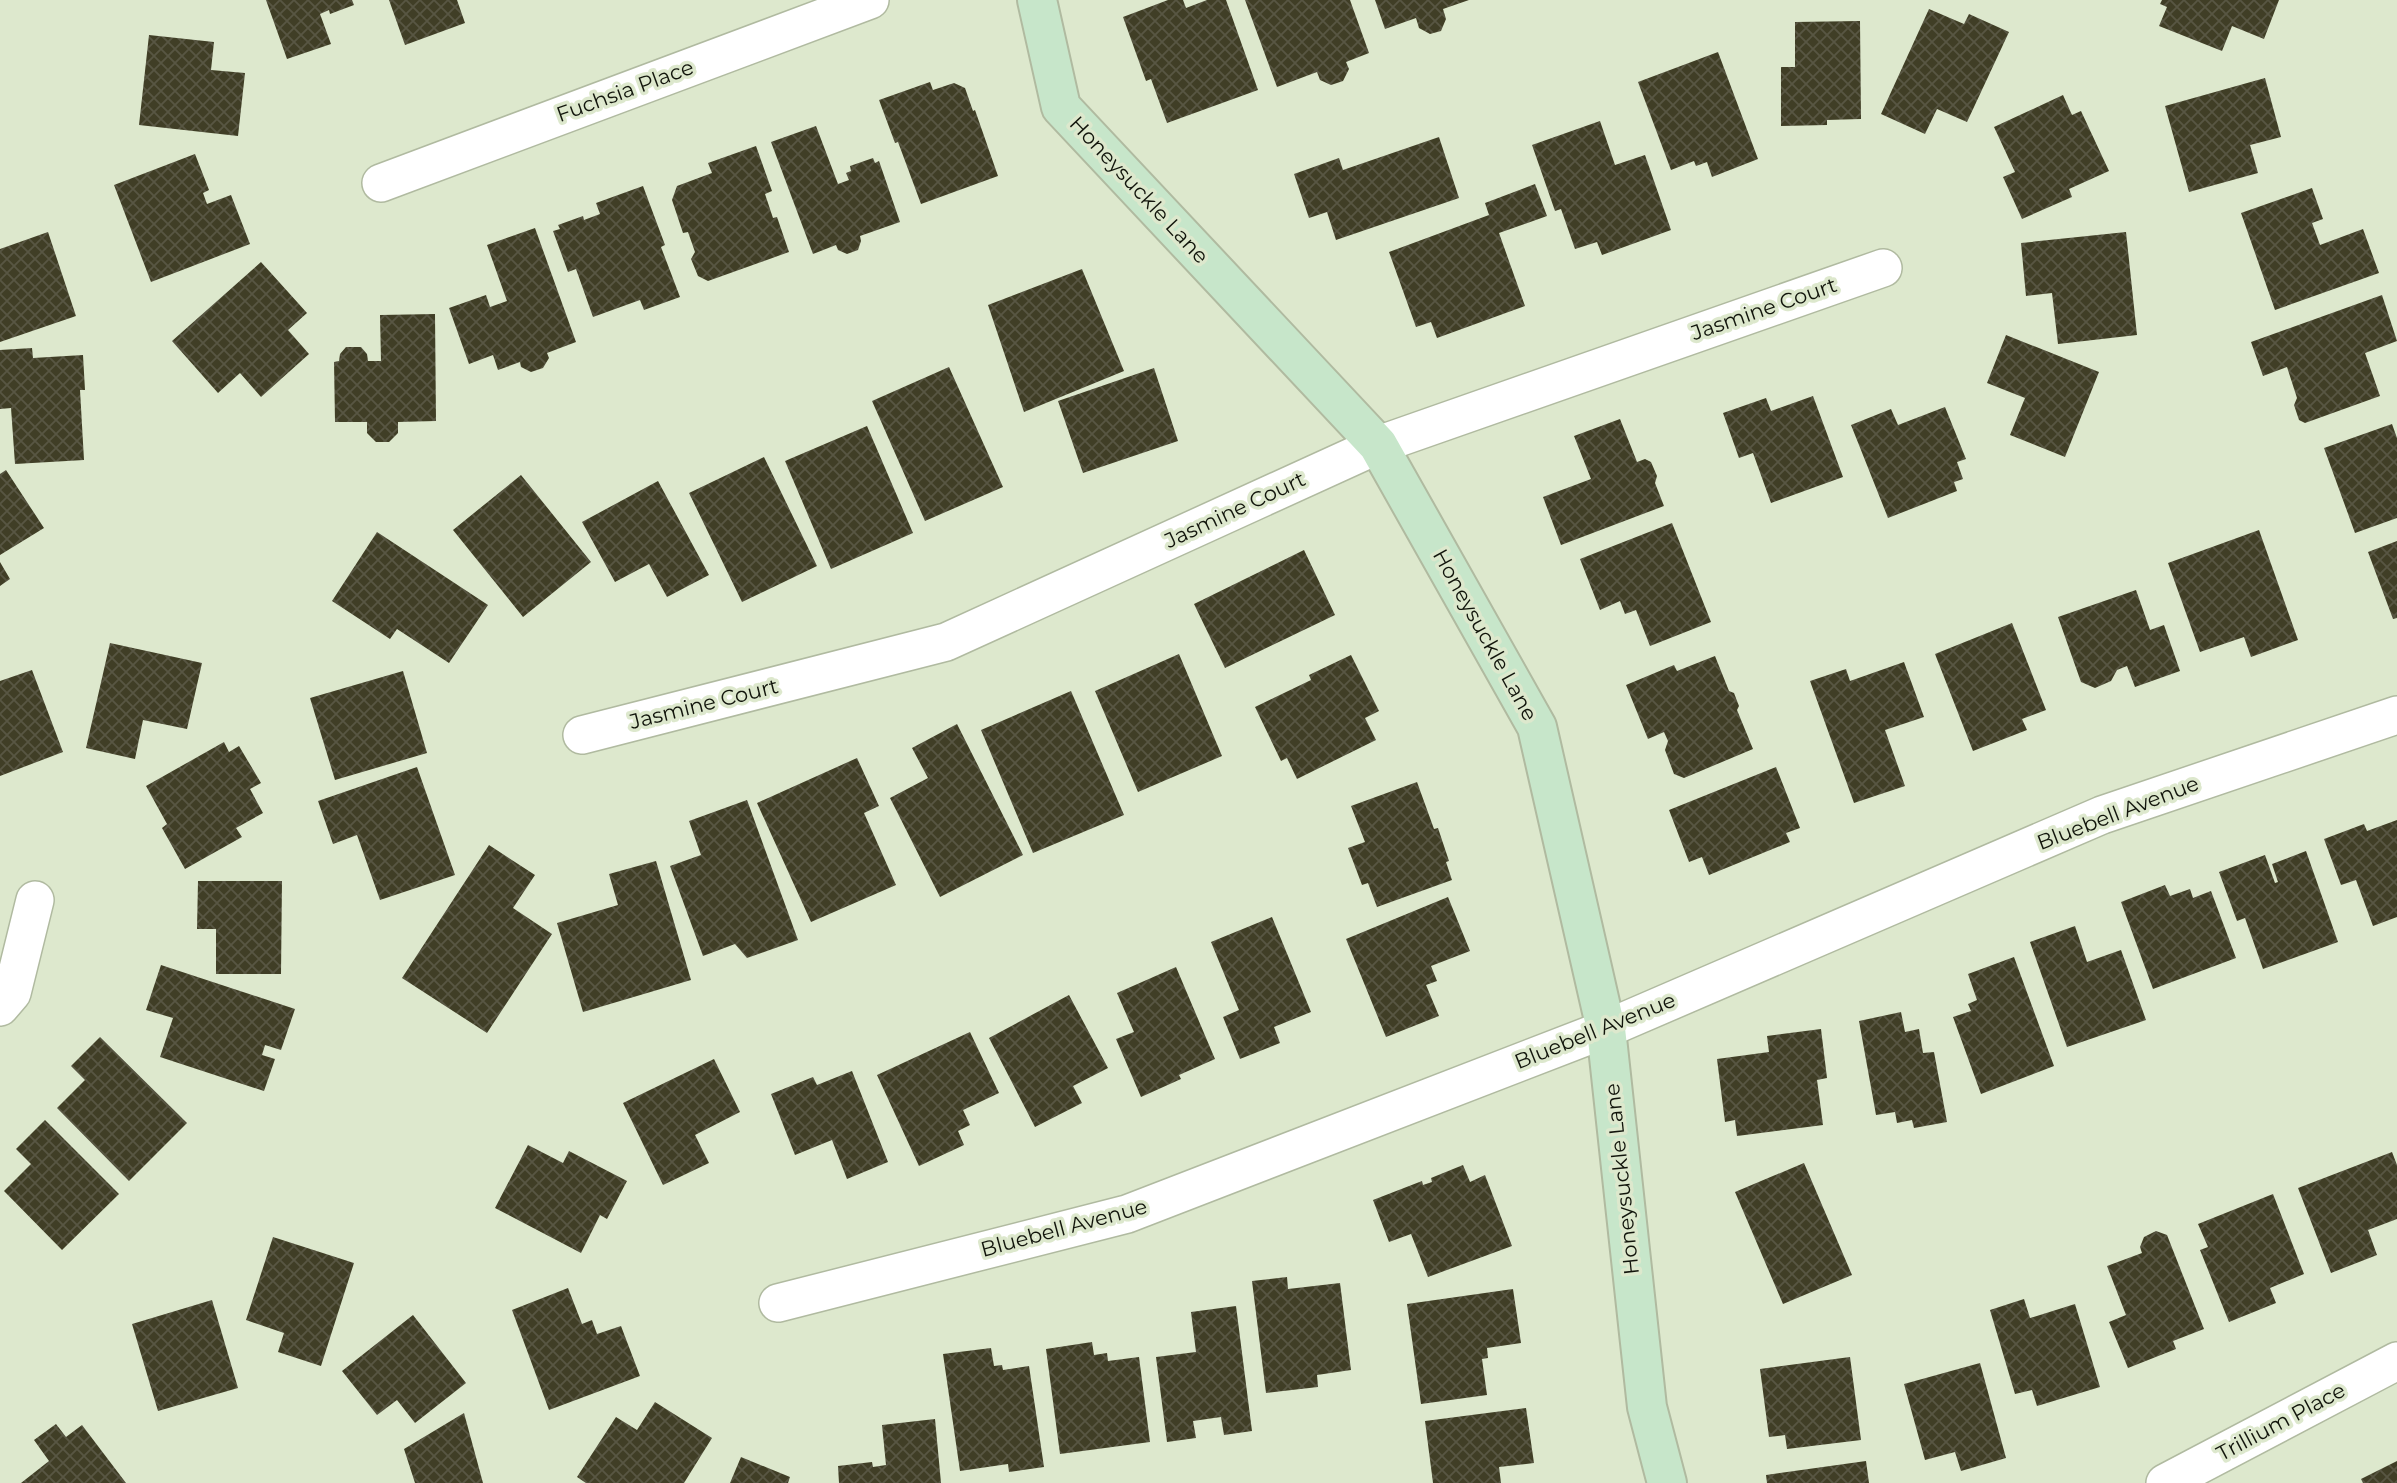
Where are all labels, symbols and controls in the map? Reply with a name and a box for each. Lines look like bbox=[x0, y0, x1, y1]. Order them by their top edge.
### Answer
street label: Fuchsia Place bbox=[553, 54, 697, 127]
street label: Honeysuckle Lane bbox=[1065, 111, 1214, 269]
street label: Jasmine Court bbox=[1687, 272, 1840, 345]
street label: Jasmine Court bbox=[1160, 466, 1309, 554]
street label: Honeysuckle Lane bbox=[1428, 545, 1543, 725]
street label: Jasmine Court bbox=[626, 673, 781, 734]
street label: Bluebell Avenue bbox=[2033, 770, 2202, 855]
street label: Bluebell Avenue bbox=[1511, 987, 1679, 1074]
street label: Honeysuckle Lane bbox=[1599, 1082, 1644, 1276]
street label: Bluebell Avenue bbox=[978, 1193, 1150, 1262]
street label: Trillium Place bbox=[2212, 1377, 2349, 1466]

